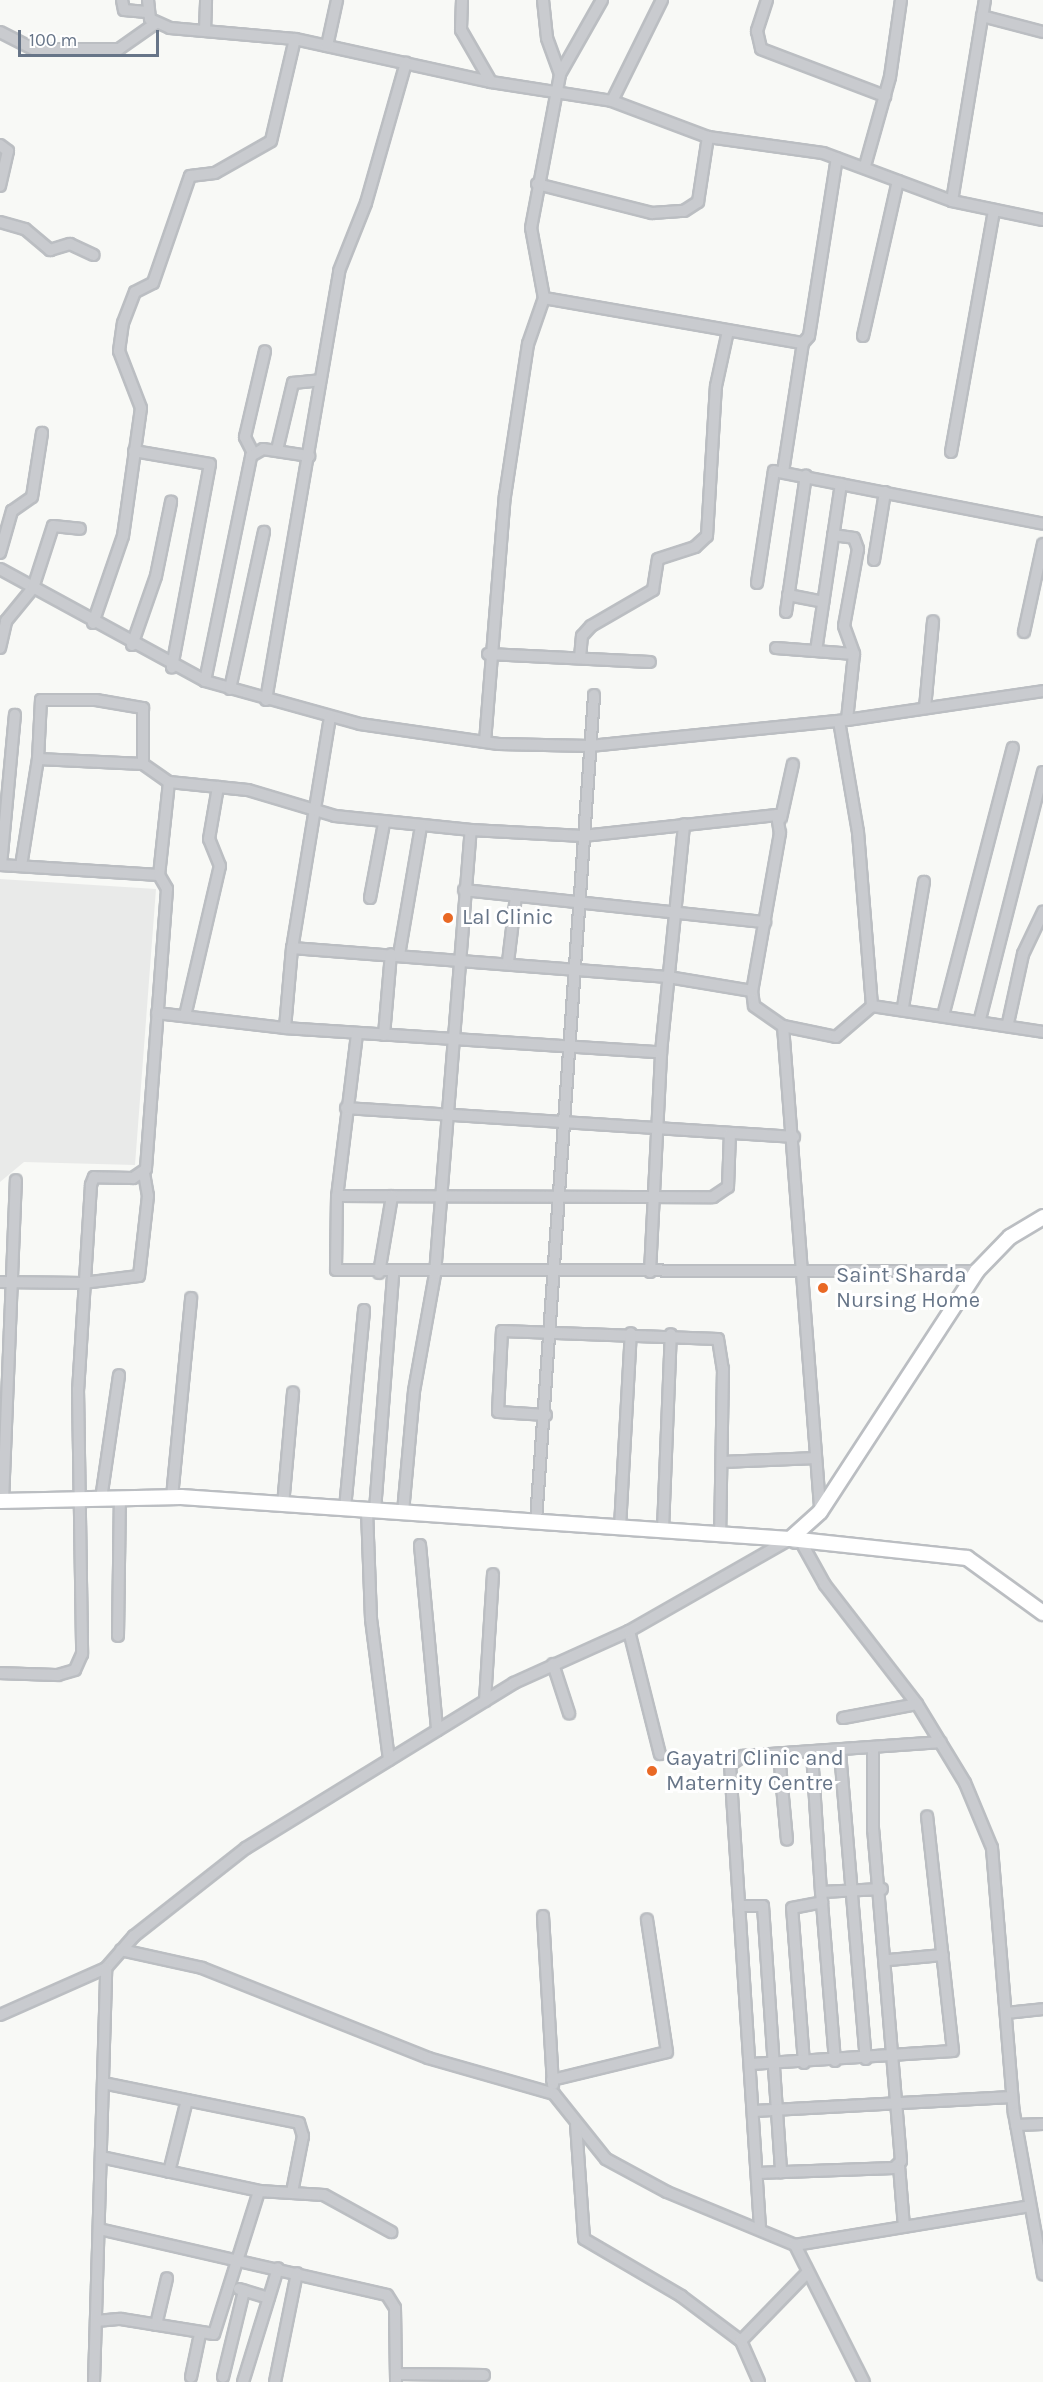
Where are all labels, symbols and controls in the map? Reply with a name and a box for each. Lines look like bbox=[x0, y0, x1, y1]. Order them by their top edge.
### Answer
scale bar bbox=[21, 18, 162, 56]
text: 100 m bbox=[29, 29, 77, 51]
place label: Lal Clinic bbox=[462, 905, 553, 931]
marker: Lal Clinic bbox=[439, 909, 457, 927]
place label: Saint Sharda Nursing Home bbox=[836, 1262, 980, 1314]
marker: Saint Sharda Nursing Home bbox=[814, 1279, 832, 1297]
place label: Gayatri Clinic and Maternity Centre bbox=[666, 1745, 844, 1796]
marker: Gayatri Clinic and Maternity Centre bbox=[643, 1762, 661, 1780]

